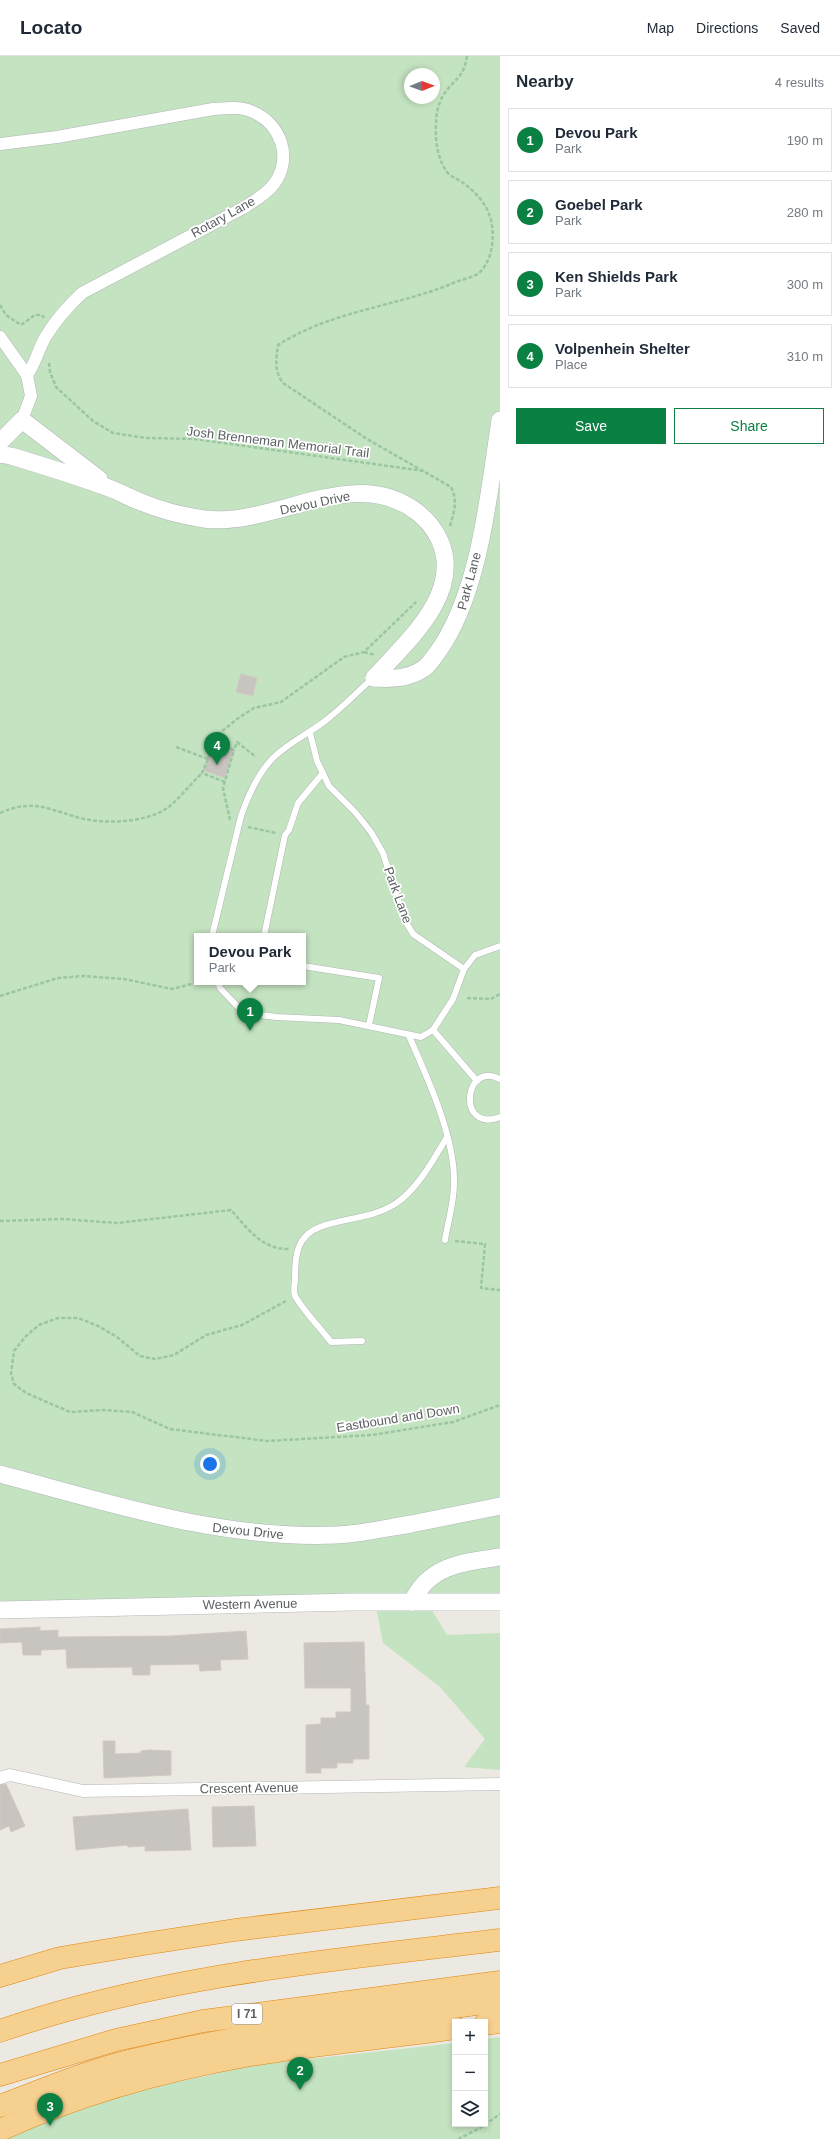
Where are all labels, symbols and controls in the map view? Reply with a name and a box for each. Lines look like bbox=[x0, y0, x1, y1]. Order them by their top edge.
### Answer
text: Locato bbox=[20, 17, 82, 38]
text: Map bbox=[647, 20, 674, 36]
text: Directions bbox=[696, 20, 758, 36]
text: Saved bbox=[780, 20, 820, 36]
north arrow bbox=[404, 68, 440, 104]
text: Nearby bbox=[516, 72, 574, 91]
text: 4 results bbox=[775, 75, 824, 90]
text: Devou Park bbox=[555, 124, 638, 141]
text: 1 bbox=[526, 133, 534, 148]
text: 190 m bbox=[787, 133, 823, 148]
text: Park bbox=[555, 141, 582, 156]
street label: Rotary Lane bbox=[188, 193, 258, 241]
text: Goebel Park bbox=[555, 196, 643, 213]
text: 2 bbox=[526, 205, 534, 220]
text: 280 m bbox=[787, 205, 823, 220]
text: Park bbox=[555, 213, 582, 228]
text: Ken Shields Park bbox=[555, 268, 678, 285]
text: 3 bbox=[526, 277, 534, 292]
text: 300 m bbox=[787, 277, 823, 292]
text: Park bbox=[555, 285, 582, 300]
text: Volpenhein Shelter bbox=[555, 340, 690, 357]
text: 4 bbox=[526, 349, 534, 364]
text: 310 m bbox=[787, 349, 823, 364]
text: Place bbox=[555, 357, 588, 372]
button: Save bbox=[516, 408, 666, 444]
button: Share bbox=[674, 408, 824, 444]
street label: Josh Brenneman Memorial Trail bbox=[186, 423, 370, 461]
street label: Devou Drive bbox=[278, 488, 352, 518]
street label: Park Lane bbox=[454, 550, 484, 612]
pin: 4 bbox=[204, 732, 230, 765]
street label: Park Lane bbox=[381, 865, 415, 925]
popup bbox=[194, 933, 306, 985]
text: Devou Park bbox=[209, 943, 291, 960]
text: Park bbox=[209, 960, 235, 975]
pin: 1 bbox=[237, 998, 263, 1031]
street label: Eastbound and Down bbox=[335, 1401, 461, 1435]
your location bbox=[200, 1454, 220, 1474]
street label: Devou Drive bbox=[212, 1520, 284, 1542]
street label: Western Avenue bbox=[202, 1596, 298, 1612]
street label: Crescent Avenue bbox=[199, 1780, 299, 1796]
road number: I 71 bbox=[232, 2004, 262, 2024]
map controls bbox=[452, 2019, 488, 2127]
button: + bbox=[452, 2019, 488, 2055]
button: − bbox=[452, 2055, 488, 2091]
pin: 2 bbox=[287, 2057, 313, 2090]
button: layers bbox=[452, 2091, 488, 2127]
pin: 3 bbox=[37, 2093, 63, 2126]

